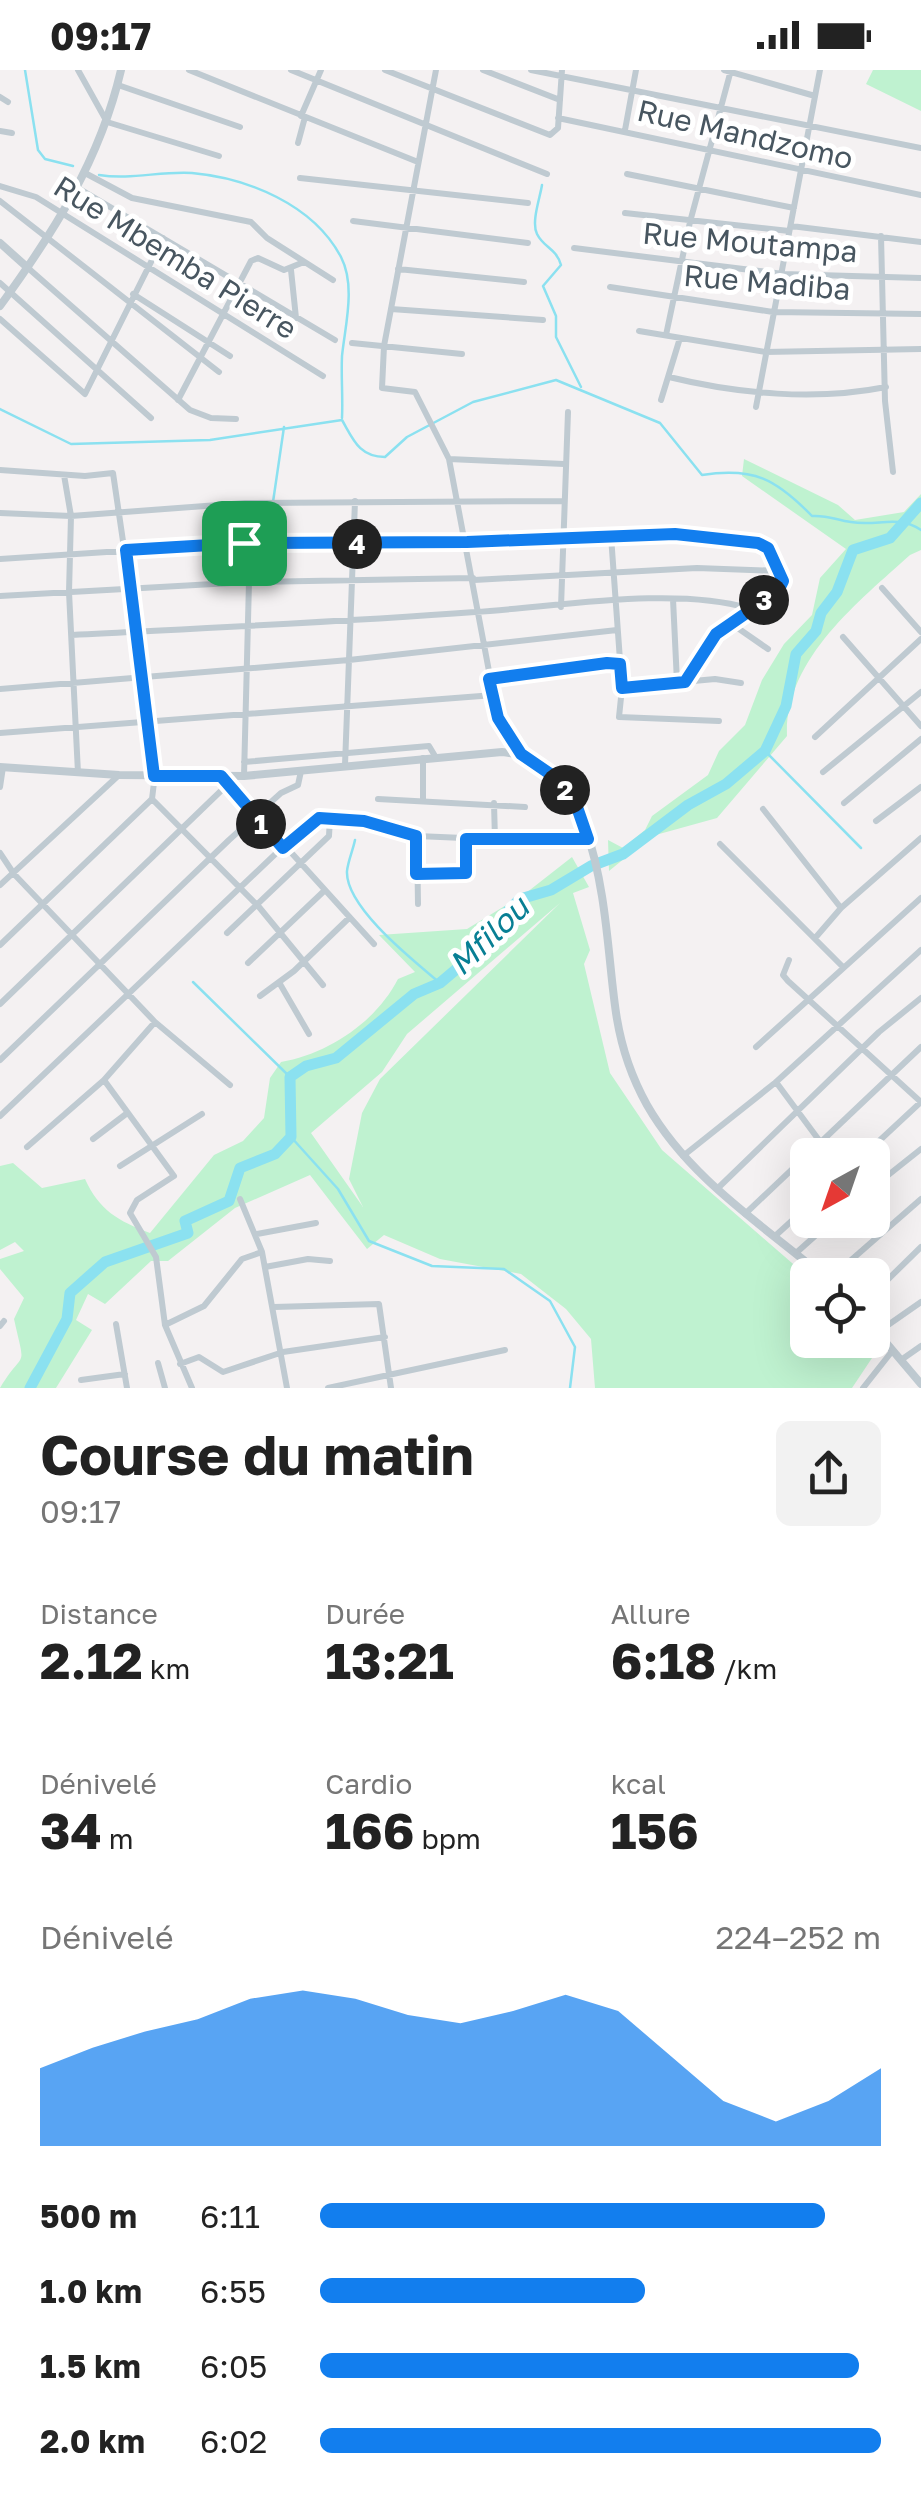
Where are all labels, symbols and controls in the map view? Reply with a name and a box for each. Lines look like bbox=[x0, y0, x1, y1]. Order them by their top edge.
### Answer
text: 09:17 bbox=[50, 13, 151, 58]
street label: Rue Mandzomo bbox=[634, 92, 857, 176]
street label: Rue Mbemba Pierre bbox=[47, 168, 304, 346]
street label: Rue Moutampa bbox=[641, 215, 859, 269]
street label: Rue Madiba bbox=[682, 257, 852, 307]
pin bbox=[202, 501, 287, 586]
icon: arrive bbox=[217, 516, 272, 571]
pin: 4 bbox=[332, 519, 382, 569]
text: 4 bbox=[348, 527, 366, 560]
pin: 3 bbox=[739, 575, 789, 625]
text: 3 bbox=[755, 583, 773, 616]
pin: 2 bbox=[540, 765, 590, 815]
text: 2 bbox=[556, 773, 574, 806]
pin: 1 bbox=[236, 799, 286, 849]
text: 1 bbox=[254, 807, 268, 840]
water label: Mfilou bbox=[440, 886, 538, 982]
north arrow bbox=[790, 1138, 890, 1238]
map controls bbox=[790, 1138, 890, 1358]
button: locate bbox=[790, 1258, 890, 1358]
text: Course du matin bbox=[40, 1421, 474, 1487]
button: share bbox=[776, 1421, 881, 1526]
text: 09:17 bbox=[40, 1492, 121, 1530]
text: Distance bbox=[40, 1597, 158, 1630]
text: Durée bbox=[325, 1597, 405, 1630]
text: Allure bbox=[611, 1597, 691, 1630]
text: 2.12 bbox=[40, 1630, 143, 1690]
text: 13:21 bbox=[325, 1630, 454, 1690]
text: 6:18 bbox=[611, 1630, 716, 1690]
text: km bbox=[143, 1652, 190, 1685]
text: /km bbox=[716, 1652, 777, 1685]
text: Dénivelé bbox=[40, 1767, 157, 1800]
text: Cardio bbox=[325, 1767, 412, 1800]
text: kcal bbox=[611, 1767, 666, 1800]
text: 34 bbox=[40, 1800, 102, 1860]
text: 166 bbox=[325, 1800, 415, 1860]
text: 156 bbox=[611, 1800, 699, 1860]
text: m bbox=[102, 1822, 134, 1855]
text: bpm bbox=[415, 1822, 481, 1855]
text: Dénivelé bbox=[40, 1918, 174, 1956]
text: 224–252 m bbox=[715, 1918, 881, 1956]
text: 500 m bbox=[40, 2197, 137, 2235]
text: 6:11 bbox=[200, 2197, 260, 2235]
text: 1.0 km bbox=[40, 2272, 142, 2310]
text: 6:55 bbox=[200, 2272, 266, 2310]
text: 1.5 km bbox=[40, 2347, 141, 2385]
text: 6:05 bbox=[200, 2347, 267, 2385]
text: 2.0 km bbox=[40, 2422, 145, 2460]
text: 6:02 bbox=[200, 2422, 267, 2460]

